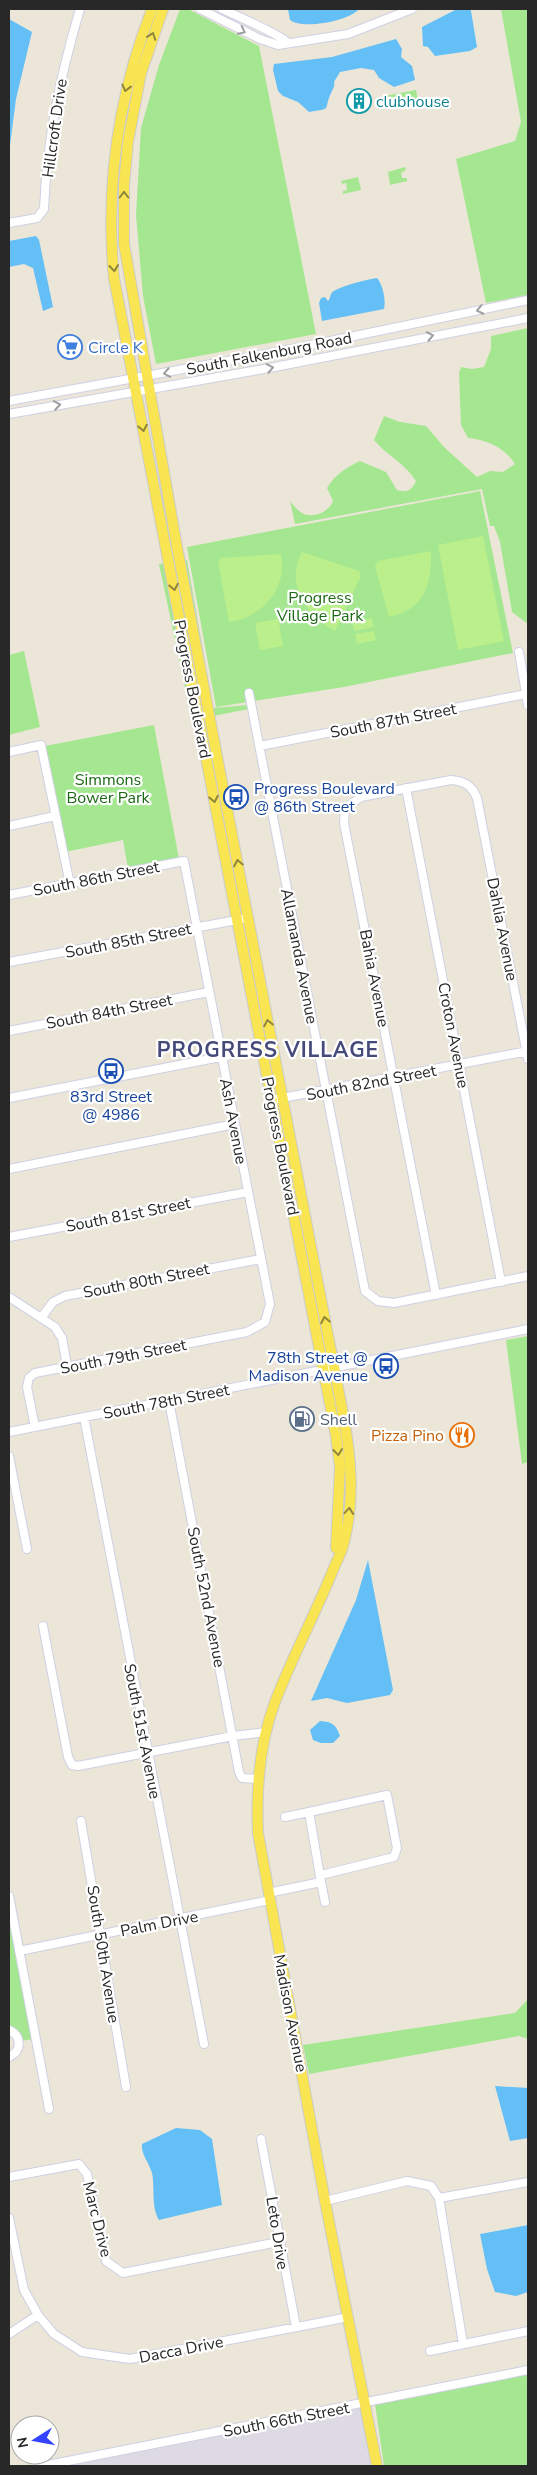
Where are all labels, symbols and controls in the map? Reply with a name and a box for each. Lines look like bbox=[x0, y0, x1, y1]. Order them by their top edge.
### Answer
one-way arrow bbox=[237, 25, 246, 35]
one-way arrow bbox=[146, 32, 156, 41]
street label: Hillcroft Drive bbox=[37, 77, 73, 179]
one-way arrow bbox=[121, 84, 132, 93]
building icon: clubhouse bbox=[346, 88, 372, 114]
place label: clubhouse bbox=[376, 91, 450, 113]
one-way arrow bbox=[119, 191, 129, 199]
one-way arrow bbox=[108, 264, 119, 272]
one-way arrow bbox=[476, 304, 485, 315]
street label: South Falkenburg Road bbox=[185, 327, 354, 381]
one-way arrow bbox=[426, 332, 434, 342]
supermarket icon: Circle K bbox=[57, 334, 83, 360]
place label: Circle K bbox=[88, 337, 144, 359]
one-way arrow bbox=[266, 363, 275, 373]
one-way arrow bbox=[162, 367, 171, 377]
one-way arrow bbox=[52, 401, 61, 411]
one-way arrow bbox=[138, 423, 148, 432]
one-way arrow bbox=[168, 583, 178, 592]
park label: Progress Village Park bbox=[276, 587, 364, 627]
street label: Progress Boulevard bbox=[168, 618, 216, 760]
street label: South 87th Street bbox=[328, 698, 459, 744]
park label: Simmons Bower Park bbox=[66, 769, 151, 809]
place label: Progress Boulevard @ 86th Street bbox=[254, 778, 395, 818]
bus stop icon: Progress Boulevard @ 86th Street bbox=[223, 784, 249, 810]
one-way arrow bbox=[208, 794, 218, 803]
street label: South 86th Street bbox=[31, 856, 162, 902]
one-way arrow bbox=[233, 859, 243, 868]
street label: Dahlia Avenue bbox=[481, 876, 523, 983]
street label: Allamanda Avenue bbox=[275, 887, 323, 1026]
street label: South 85th Street bbox=[63, 918, 194, 964]
street label: Bahia Avenue bbox=[354, 927, 394, 1029]
street label: Croton Avenue bbox=[432, 980, 474, 1090]
street label: South 84th Street bbox=[44, 989, 175, 1035]
one-way arrow bbox=[264, 1018, 274, 1027]
district label: PROGRESS VILLAGE bbox=[157, 1036, 379, 1064]
bus stop icon: 83rd Street @ 4986 bbox=[98, 1058, 124, 1084]
street label: South 82nd Street bbox=[304, 1060, 438, 1106]
street label: Progress Boulevard bbox=[256, 1075, 304, 1217]
street label: Ash Avenue bbox=[214, 1076, 252, 1166]
place label: 83rd Street @ 4986 bbox=[70, 1086, 152, 1126]
street label: South 81st Street bbox=[64, 1192, 193, 1238]
street label: South 80th Street bbox=[81, 1258, 212, 1304]
one-way arrow bbox=[320, 1315, 331, 1324]
street label: South 79th Street bbox=[58, 1334, 189, 1380]
place label: 78th Street @ Madison Avenue bbox=[249, 1347, 368, 1387]
bus stop icon: 78th Street @ Madison Avenue bbox=[373, 1353, 399, 1379]
street label: South 78th Street bbox=[101, 1379, 232, 1425]
fuel station icon: Shell bbox=[289, 1406, 315, 1432]
place label: Shell bbox=[320, 1409, 357, 1431]
restaurant icon: Pizza Pino bbox=[449, 1422, 475, 1448]
place label: Pizza Pino bbox=[371, 1425, 444, 1447]
one-way arrow bbox=[332, 1449, 343, 1457]
one-way arrow bbox=[343, 1507, 354, 1515]
street label: South 52nd Avenue bbox=[182, 1525, 230, 1669]
street label: South 51st Avenue bbox=[118, 1662, 166, 1801]
street label: South 50th Avenue bbox=[81, 1884, 125, 2025]
street label: Palm Drive bbox=[118, 1906, 200, 1942]
street label: Madison Avenue bbox=[268, 1952, 312, 2074]
street label: Marc Drive bbox=[77, 2179, 117, 2259]
street label: Leto Drive bbox=[260, 2195, 294, 2271]
street label: Dacca Drive bbox=[137, 2331, 225, 2369]
street label: South 66th Street bbox=[221, 2397, 352, 2443]
north arrow bbox=[10, 2415, 60, 2465]
text: N bbox=[12, 2435, 33, 2449]

